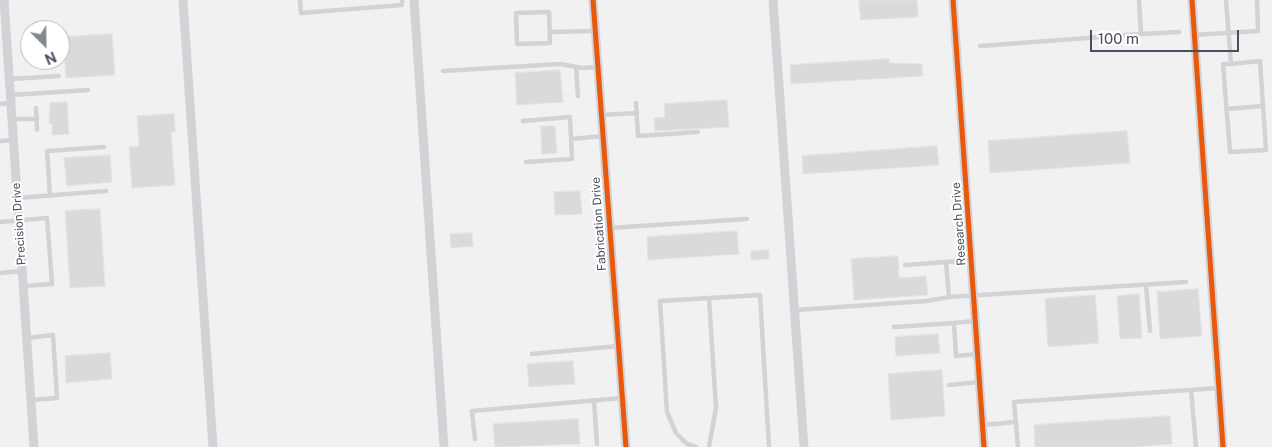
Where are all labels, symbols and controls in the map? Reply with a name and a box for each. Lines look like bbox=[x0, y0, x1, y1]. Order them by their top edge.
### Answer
north arrow bbox=[20, 20, 70, 70]
scale bar bbox=[1092, 20, 1241, 52]
text: 100 m bbox=[1098, 30, 1139, 47]
text: N bbox=[42, 48, 59, 67]
street label: Fabrication Drive bbox=[589, 176, 609, 272]
street label: Precision Drive bbox=[9, 182, 29, 266]
street label: Research Drive bbox=[949, 182, 969, 266]

